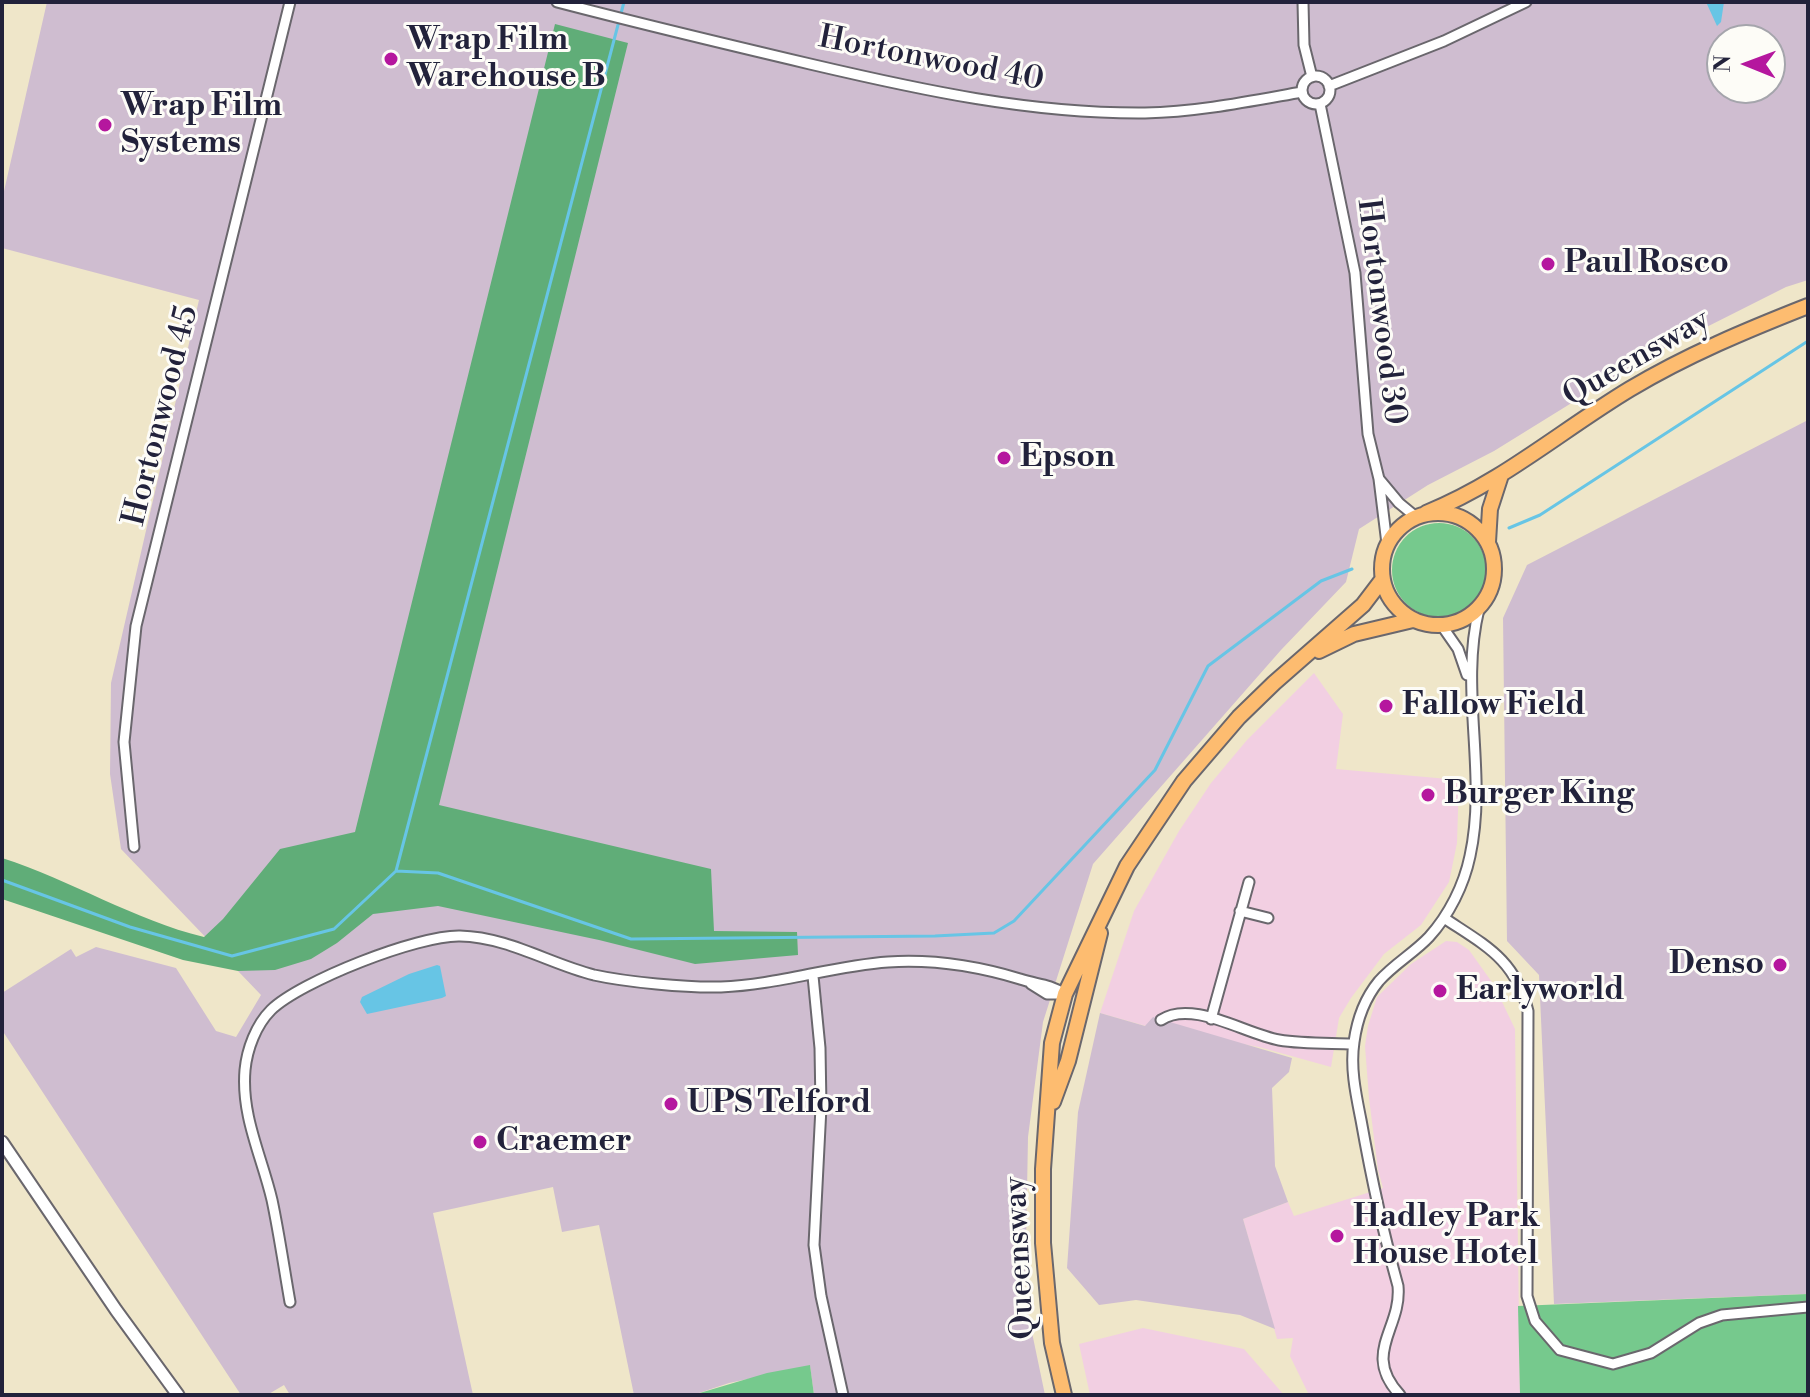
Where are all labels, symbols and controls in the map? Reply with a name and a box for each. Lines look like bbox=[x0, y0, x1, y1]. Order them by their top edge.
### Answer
street label: Hortonwood 40 bbox=[815, 19, 1047, 101]
place label: Wrap Film Warehouse B bbox=[407, 22, 606, 97]
north arrow bbox=[1706, 24, 1786, 104]
marker: Wrap Film Warehouse B bbox=[382, 50, 400, 68]
text: N bbox=[1710, 55, 1737, 73]
place label: Wrap Film Systems bbox=[121, 88, 282, 163]
marker: Wrap Film Systems bbox=[96, 116, 114, 134]
street label: Hortonwood 30 bbox=[1347, 197, 1413, 427]
place label: Paul Rosco bbox=[1564, 245, 1729, 283]
marker: Paul Rosco bbox=[1539, 255, 1557, 273]
street label: Hortonwood 45 bbox=[116, 302, 208, 530]
street label: Queensway bbox=[1557, 302, 1717, 416]
place label: Epson bbox=[1020, 439, 1115, 477]
marker: Epson bbox=[995, 449, 1013, 467]
place label: Fallow Field bbox=[1402, 687, 1585, 725]
marker: Fallow Field bbox=[1377, 697, 1395, 715]
place label: Burger King bbox=[1444, 776, 1634, 814]
marker: Burger King bbox=[1419, 786, 1437, 804]
place label: Denso bbox=[1669, 946, 1764, 984]
marker: Denso bbox=[1771, 956, 1789, 974]
place label: Earlyworld bbox=[1456, 972, 1625, 1010]
marker: Earlyworld bbox=[1431, 982, 1449, 1000]
place label: UPS Telford bbox=[687, 1085, 871, 1123]
marker: UPS Telford bbox=[662, 1095, 680, 1113]
place label: Craemer bbox=[496, 1123, 632, 1161]
marker: Craemer bbox=[471, 1133, 489, 1151]
street label: Queensway bbox=[998, 1176, 1044, 1340]
place label: Hadley Park House Hotel bbox=[1353, 1199, 1539, 1274]
marker: Hadley Park House Hotel bbox=[1328, 1227, 1346, 1245]

